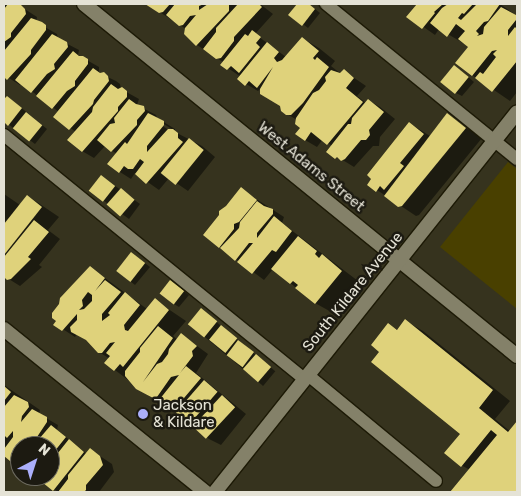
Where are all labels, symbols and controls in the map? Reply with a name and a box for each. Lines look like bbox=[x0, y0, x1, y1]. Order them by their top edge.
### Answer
street label: West Adams Street bbox=[254, 118, 368, 216]
street label: South Kildare Avenue bbox=[299, 228, 407, 356]
place label: Jackson & Kildare bbox=[153, 396, 215, 431]
marker: Jackson & Kildare bbox=[137, 408, 149, 420]
north arrow bbox=[10, 436, 60, 486]
text: N bbox=[35, 440, 54, 460]

